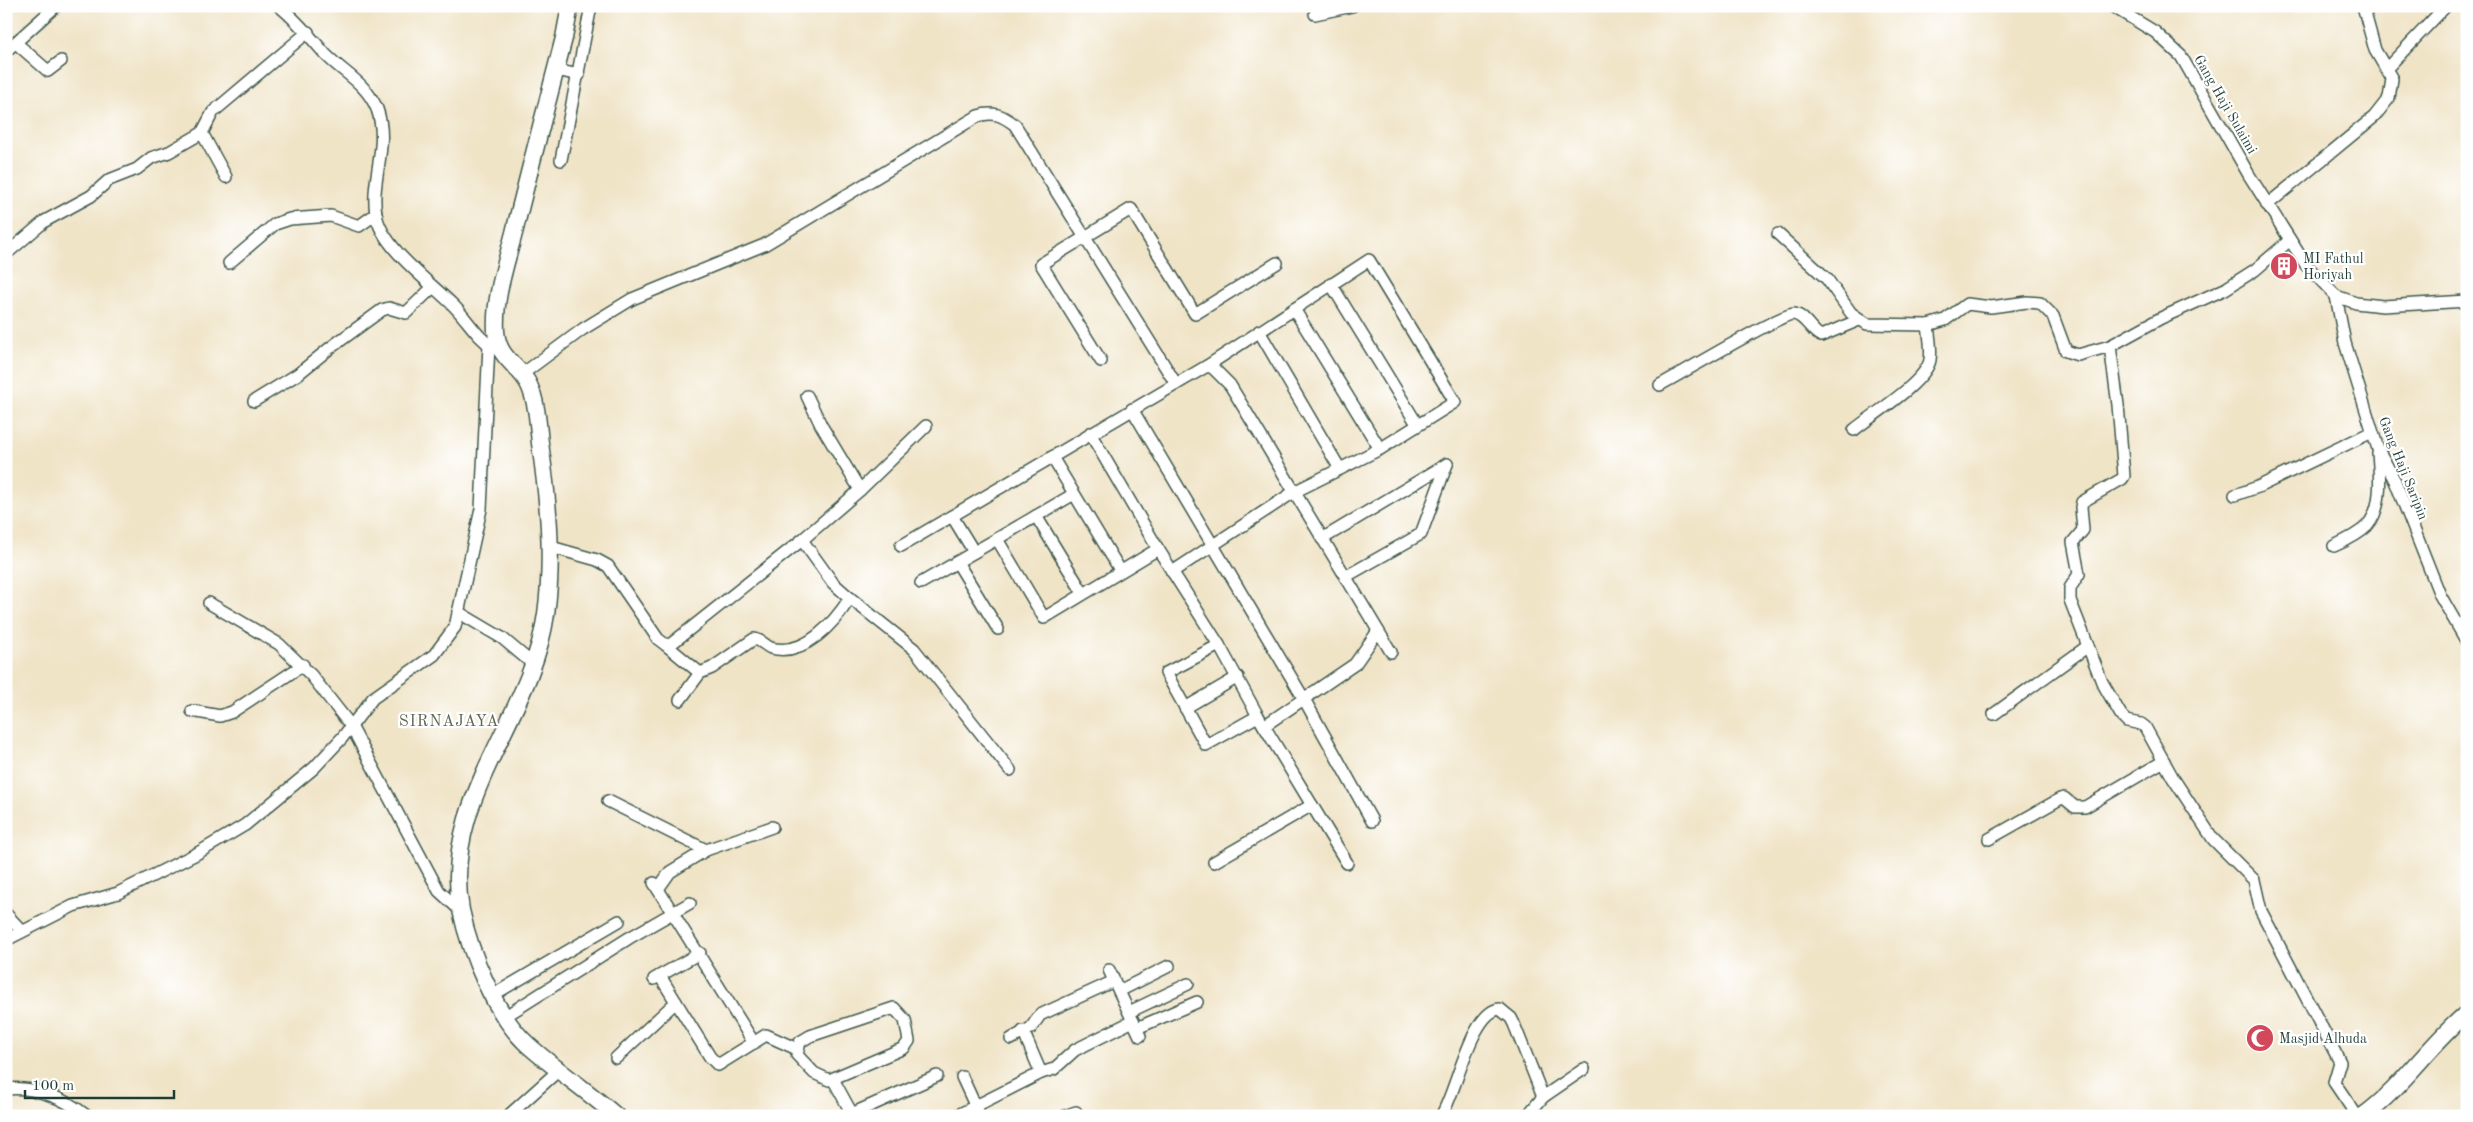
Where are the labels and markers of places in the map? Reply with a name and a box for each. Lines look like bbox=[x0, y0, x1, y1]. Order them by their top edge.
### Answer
building icon: MI Fathul Horiyah bbox=[2269, 251, 2299, 281]
place label: MI Fathul Horiyah bbox=[2303, 252, 2364, 282]
mosque icon: Masjid Alhuda bbox=[2245, 1023, 2275, 1053]
place label: Masjid Alhuda bbox=[2279, 1032, 2367, 1046]

